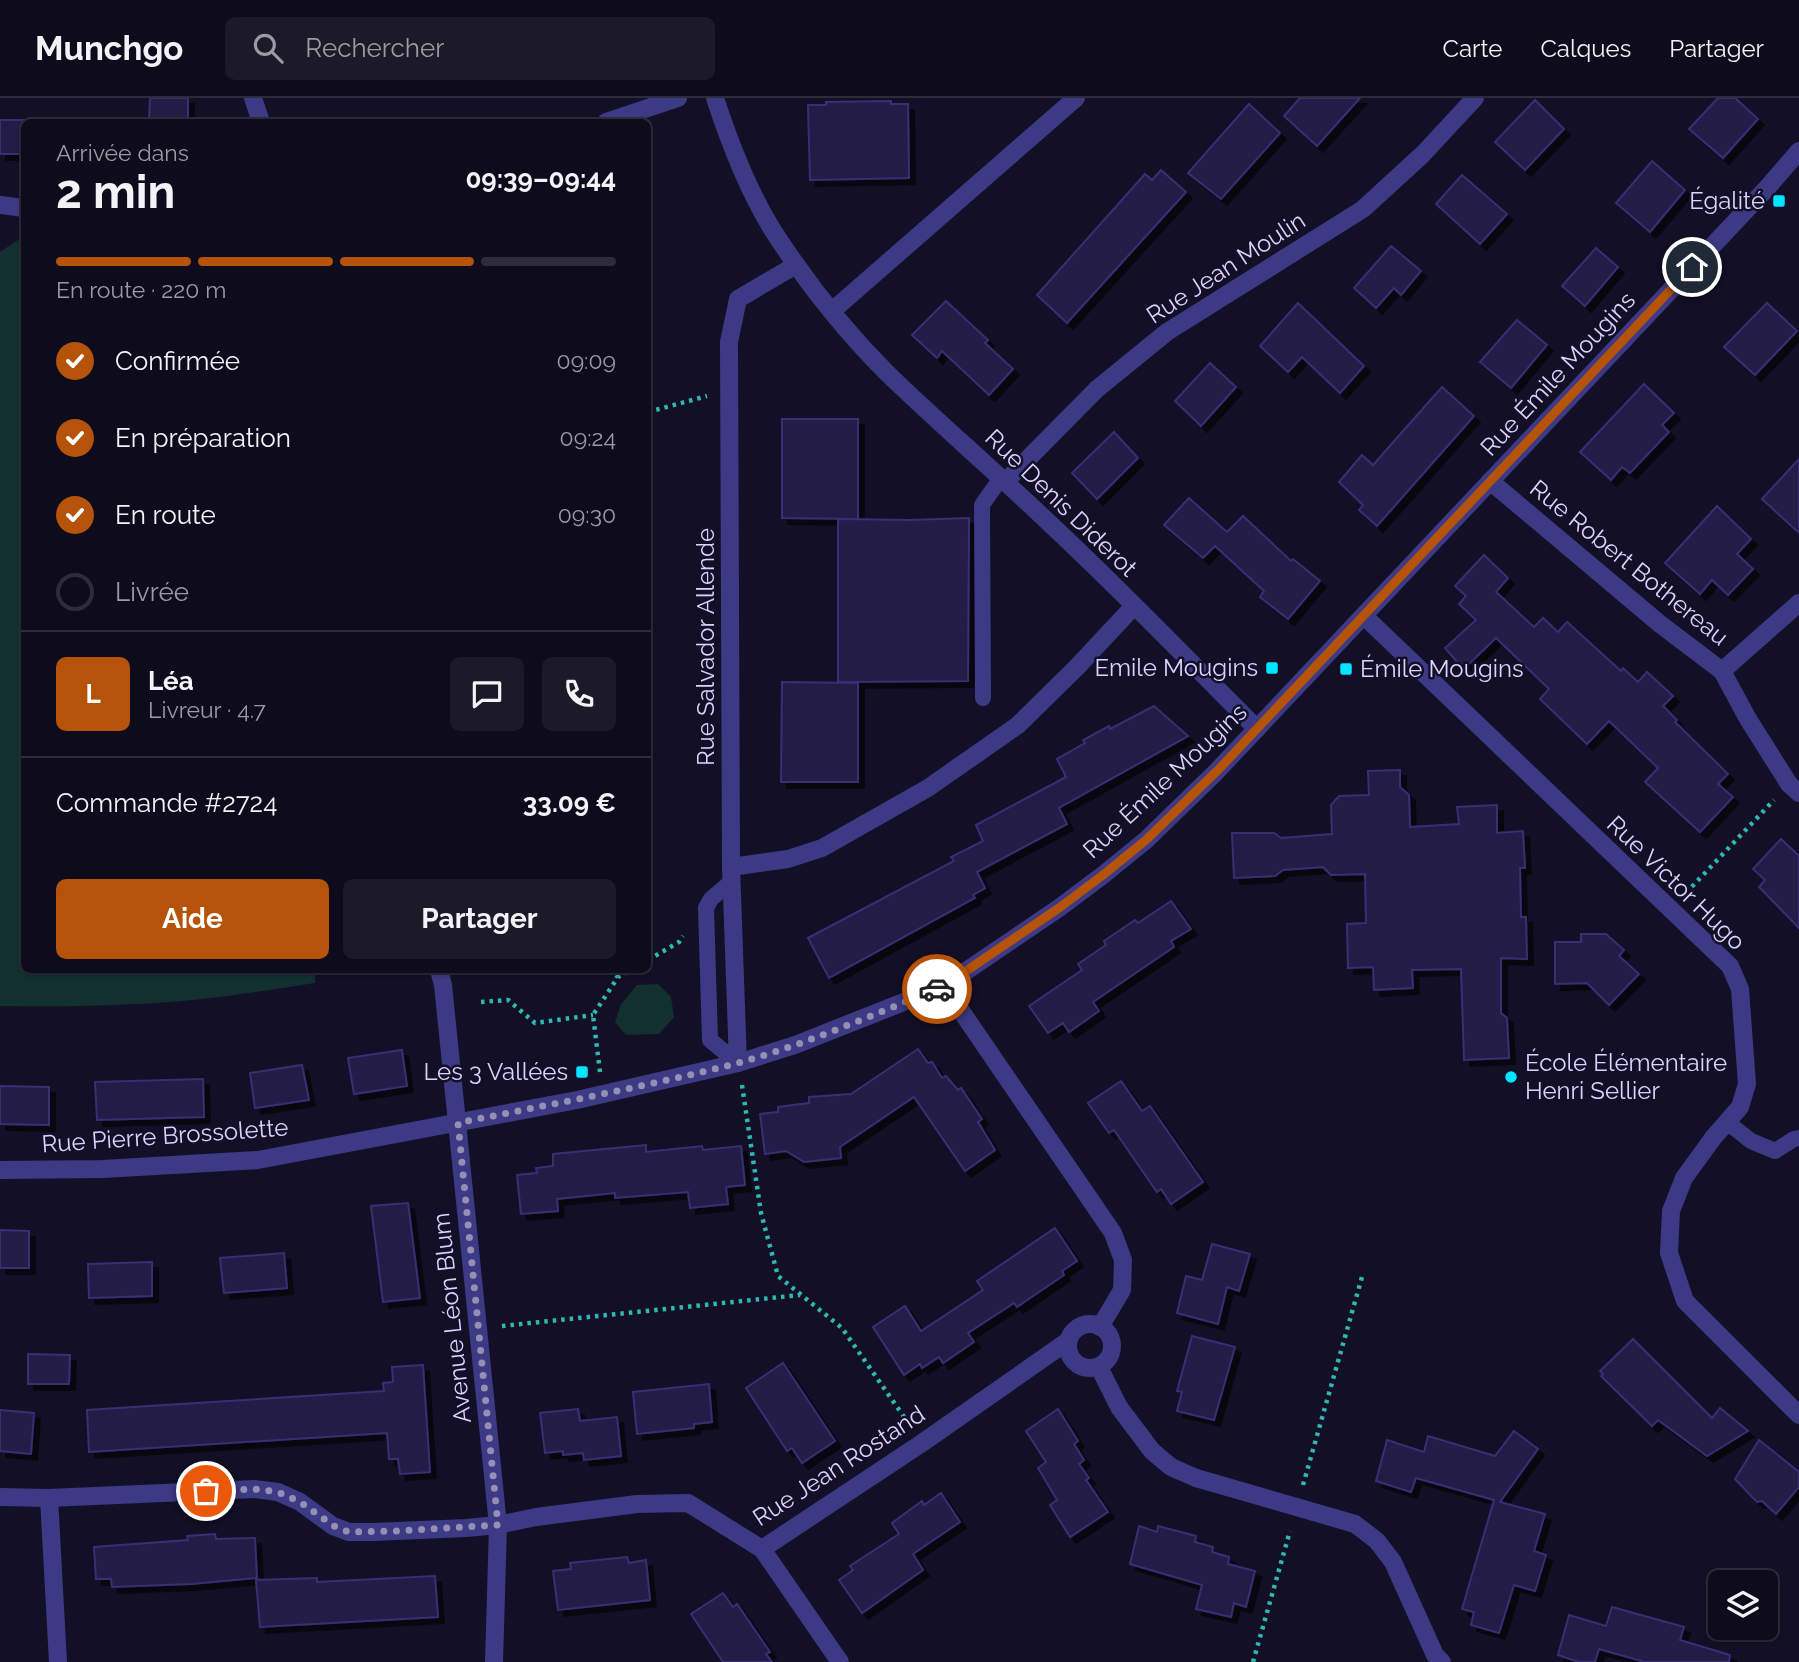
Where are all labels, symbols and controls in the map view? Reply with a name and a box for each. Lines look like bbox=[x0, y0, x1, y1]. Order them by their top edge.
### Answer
search box bbox=[225, 17, 715, 80]
text: Munchgo bbox=[35, 29, 183, 68]
icon: search bbox=[249, 29, 287, 67]
text: Rechercher bbox=[305, 33, 444, 63]
text: Carte bbox=[1443, 34, 1502, 63]
text: Calques bbox=[1540, 34, 1631, 63]
text: Partager bbox=[1669, 34, 1764, 63]
text: Arrivée dans bbox=[56, 139, 189, 166]
text: 09:39–09:44 bbox=[465, 164, 616, 194]
text: 2 min bbox=[56, 165, 175, 219]
place label: Égalité bbox=[1689, 186, 1765, 215]
marker: Égalité bbox=[1771, 193, 1787, 209]
street label: Rue Jean Moulin bbox=[1141, 206, 1310, 330]
pin bbox=[1662, 237, 1722, 297]
icon: home bbox=[1673, 248, 1711, 286]
text: En route · 220 m bbox=[56, 276, 226, 303]
street label: Rue Émile Mougins bbox=[1474, 286, 1641, 462]
icon: check bbox=[56, 342, 94, 380]
text: Confirmée bbox=[115, 346, 240, 376]
text: 09:09 bbox=[557, 347, 616, 374]
icon: check bbox=[56, 419, 94, 457]
text: En préparation bbox=[115, 423, 291, 453]
street label: Rue Denis Diderot bbox=[979, 423, 1143, 582]
text: 09:24 bbox=[560, 424, 616, 451]
street label: Rue Robert Bothereau bbox=[1524, 474, 1734, 651]
icon: check bbox=[56, 496, 94, 534]
text: En route bbox=[115, 500, 216, 530]
text: 09:30 bbox=[558, 501, 616, 528]
street label: Rue Salvador Allende bbox=[691, 528, 720, 766]
text: Livrée bbox=[115, 577, 189, 607]
place label: Emile Mougins bbox=[1094, 653, 1258, 682]
place label: Émile Mougins bbox=[1360, 654, 1524, 683]
button: chat bbox=[450, 657, 524, 731]
button: phone bbox=[542, 657, 616, 731]
marker: Emile Mougins bbox=[1264, 660, 1280, 676]
marker: Émile Mougins bbox=[1338, 661, 1354, 677]
text: Léa bbox=[148, 666, 194, 696]
text: L bbox=[85, 679, 101, 709]
text: Livreur · 4.7 bbox=[148, 696, 266, 723]
street label: Rue Émile Mougins bbox=[1077, 697, 1253, 864]
text: Commande #2724 bbox=[56, 788, 277, 818]
text: 33.09 € bbox=[523, 788, 616, 818]
street label: Rue Victor Hugo bbox=[1601, 809, 1752, 956]
button: Aide bbox=[56, 879, 329, 959]
button: Partager bbox=[343, 879, 616, 959]
courier bbox=[902, 954, 972, 1024]
icon: car bbox=[918, 970, 956, 1008]
place label: École Élémentaire Henri Sellier bbox=[1525, 1048, 1727, 1105]
place label: Les 3 Vallées bbox=[423, 1057, 568, 1086]
marker: Les 3 Vallées bbox=[574, 1064, 590, 1080]
marker: École Élémentaire Henri Sellier bbox=[1503, 1069, 1519, 1085]
street label: Rue Pierre Brossolette bbox=[41, 1112, 289, 1159]
street label: Avenue Léon Blum bbox=[426, 1211, 477, 1425]
street label: Rue Jean Rostand bbox=[747, 1399, 930, 1532]
pin bbox=[176, 1461, 236, 1521]
icon: bag bbox=[187, 1472, 225, 1510]
map controls bbox=[1708, 1570, 1778, 1640]
button: layers bbox=[1708, 1570, 1778, 1640]

